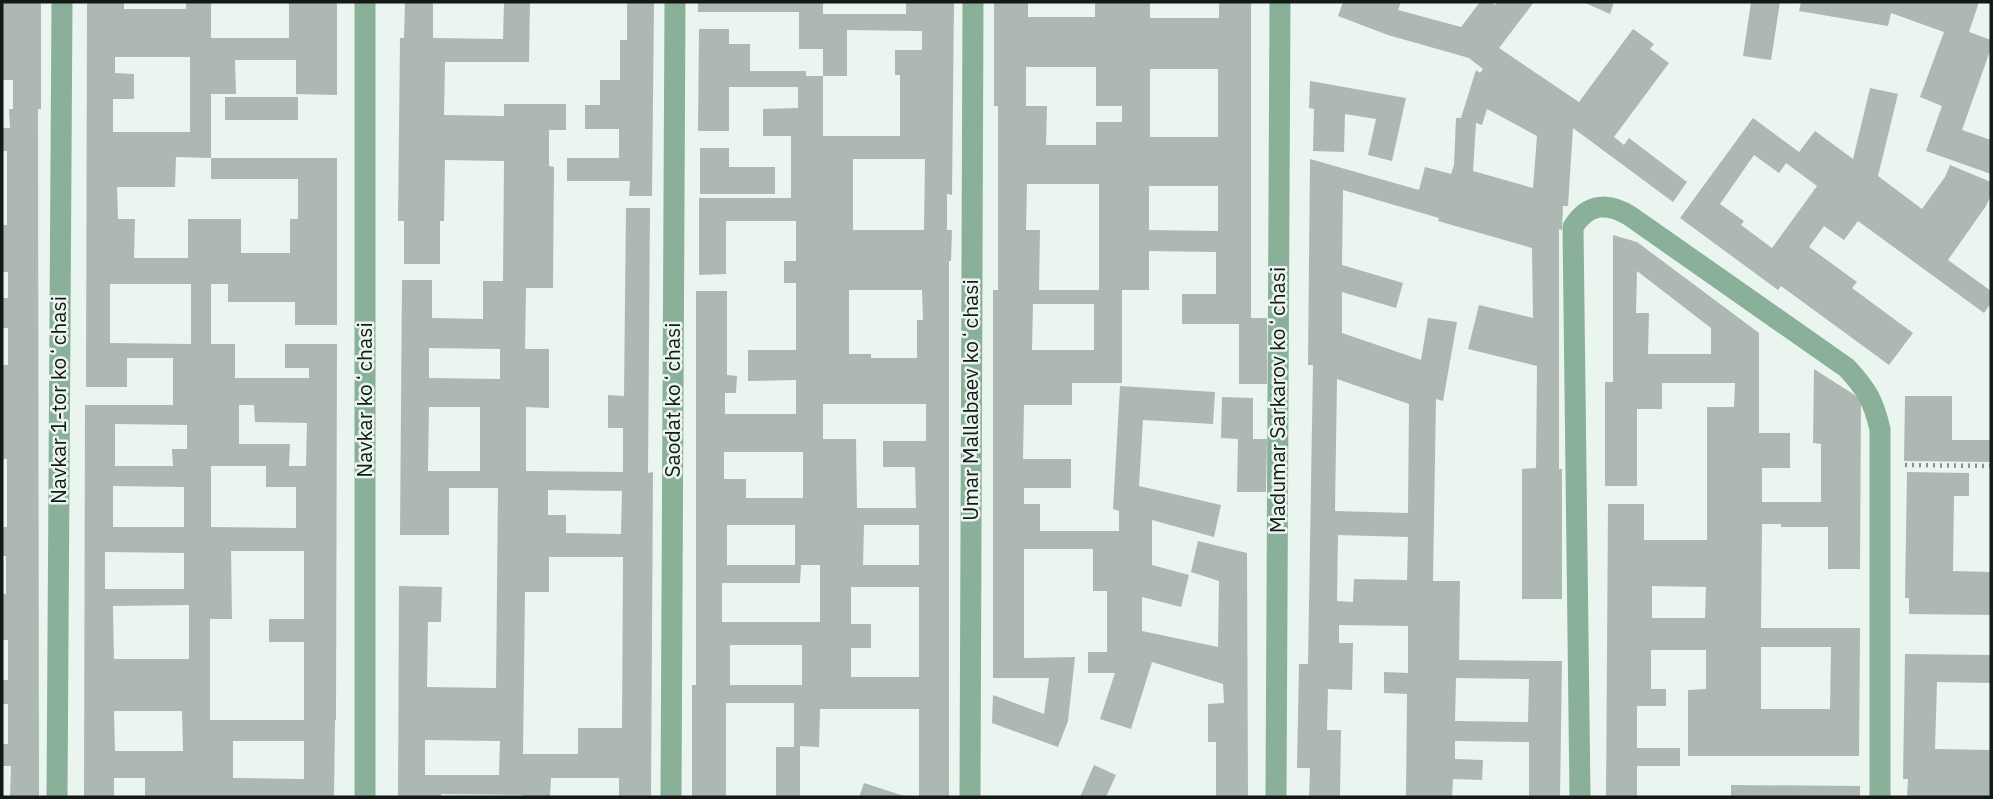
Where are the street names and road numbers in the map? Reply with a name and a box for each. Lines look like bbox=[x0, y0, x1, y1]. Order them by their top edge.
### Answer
street label: Madumar Sarkarov koʻchasi bbox=[1263, 267, 1291, 533]
street label: Umar Mallabaev koʻchasi bbox=[956, 279, 984, 521]
street label: Navkar 1-tor koʻchasi bbox=[44, 296, 72, 504]
street label: Navkar koʻchasi bbox=[350, 322, 378, 478]
street label: Saodat koʻchasi bbox=[658, 322, 686, 478]

